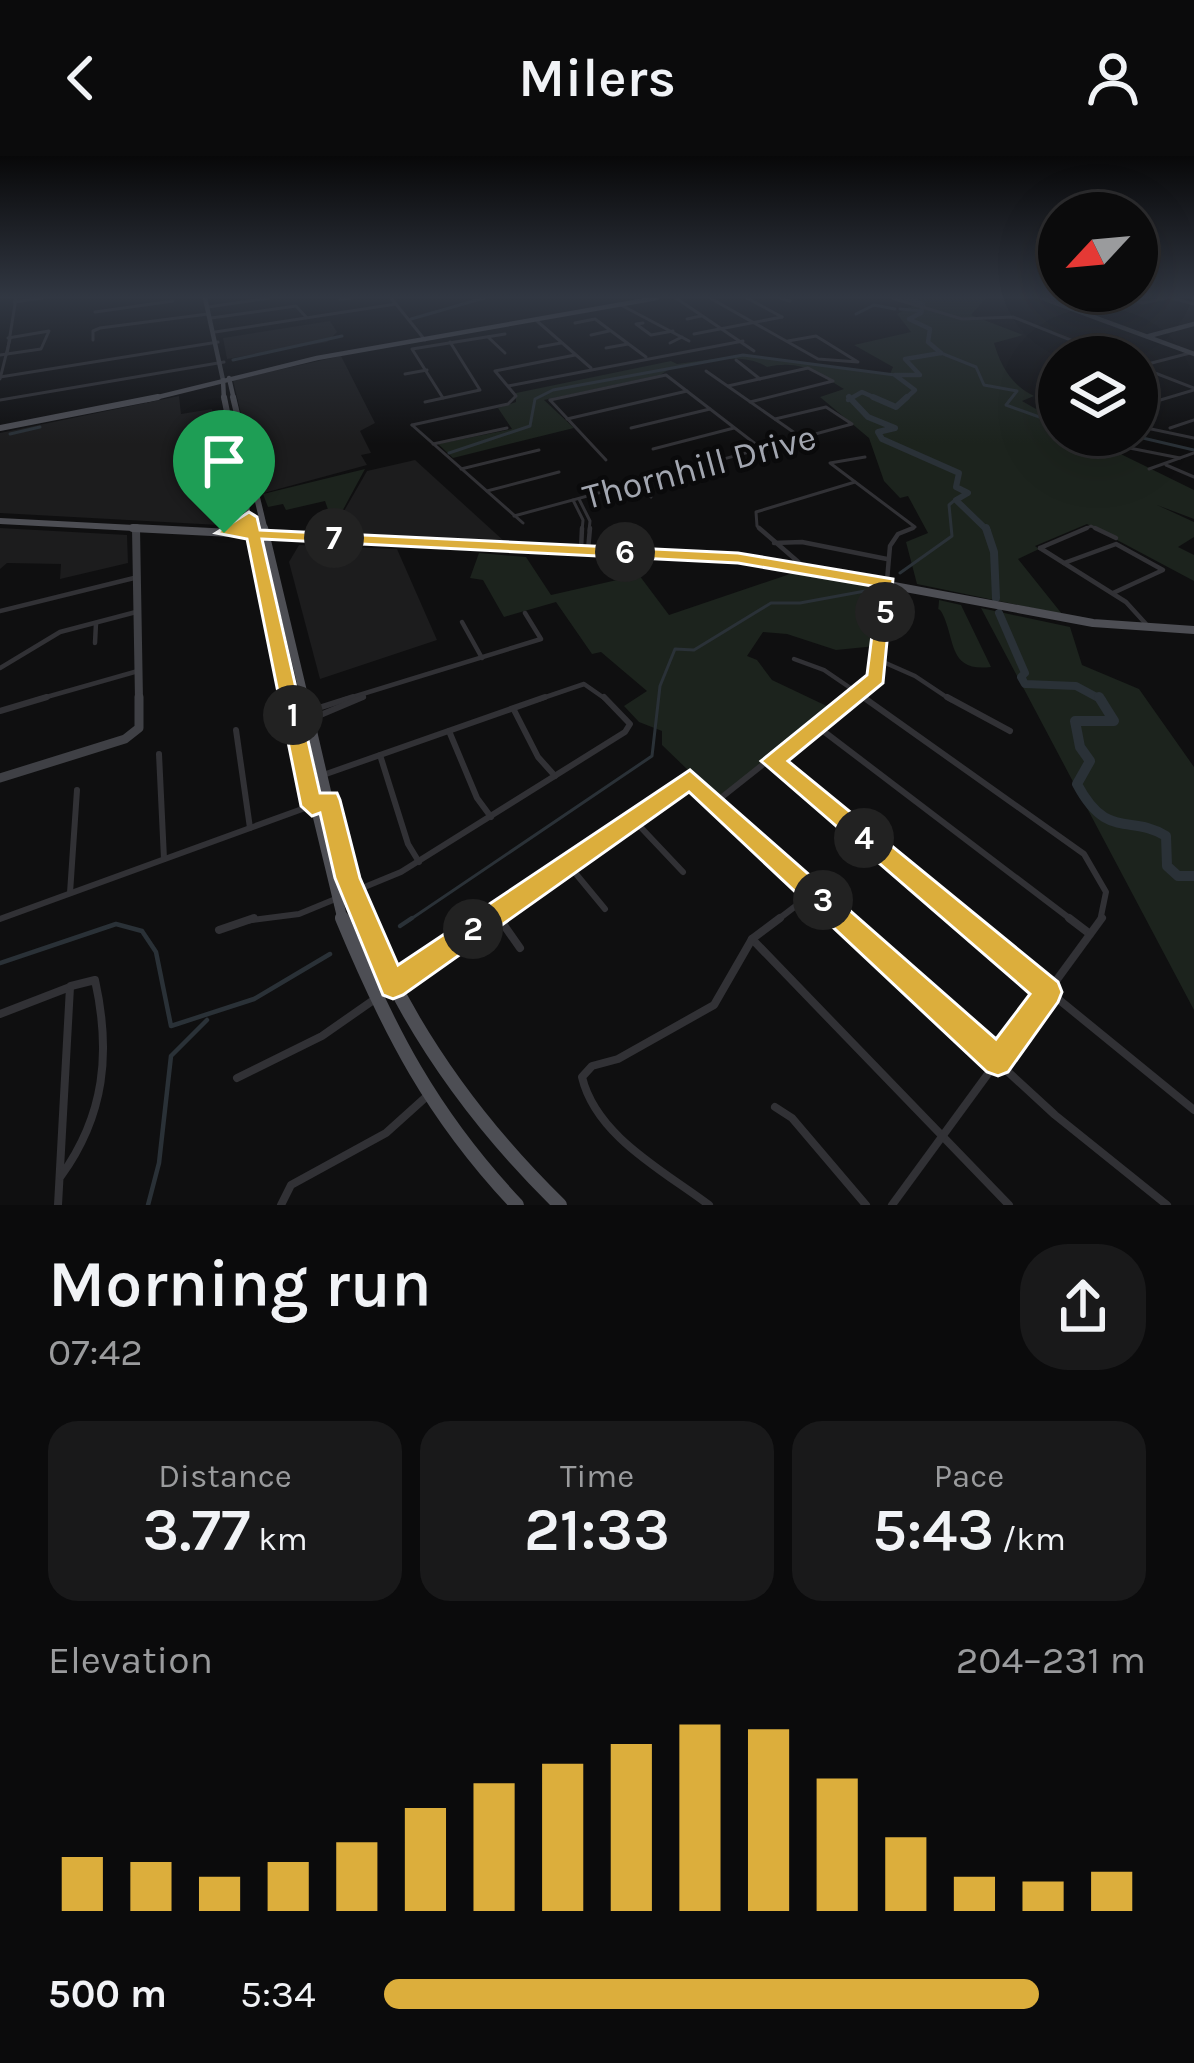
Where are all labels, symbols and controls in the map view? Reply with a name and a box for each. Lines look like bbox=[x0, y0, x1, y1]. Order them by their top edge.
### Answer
icon: back bbox=[48, 45, 114, 111]
icon: person bbox=[1080, 45, 1146, 111]
text: Milers bbox=[518, 46, 676, 110]
north arrow bbox=[1038, 192, 1158, 312]
map controls bbox=[1038, 192, 1158, 456]
button: layers bbox=[1038, 336, 1158, 456]
pin bbox=[173, 410, 275, 533]
street label: Thornhill Drive bbox=[578, 416, 820, 518]
icon: arrive bbox=[191, 428, 257, 494]
pin: 7 bbox=[304, 508, 364, 568]
text: 7 bbox=[326, 519, 342, 557]
pin: 6 bbox=[595, 522, 655, 582]
text: 6 bbox=[615, 533, 635, 571]
pin: 5 bbox=[855, 582, 915, 642]
text: 5 bbox=[875, 593, 895, 631]
pin: 1 bbox=[263, 685, 323, 745]
text: 1 bbox=[287, 696, 299, 734]
pin: 4 bbox=[834, 808, 894, 868]
text: 4 bbox=[854, 819, 874, 857]
pin: 3 bbox=[793, 870, 853, 930]
text: 3 bbox=[813, 881, 833, 919]
pin: 2 bbox=[443, 899, 503, 959]
text: 2 bbox=[463, 910, 483, 948]
button: share bbox=[1020, 1244, 1146, 1370]
text: Morning run bbox=[48, 1245, 432, 1323]
text: 07:42 bbox=[48, 1329, 143, 1375]
text: Distance bbox=[158, 1457, 292, 1495]
text: Time bbox=[560, 1457, 634, 1495]
text: Pace bbox=[934, 1457, 1004, 1495]
text: 3.77 bbox=[142, 1495, 250, 1565]
text: 21:33 bbox=[524, 1495, 670, 1565]
text: 5:43 bbox=[872, 1495, 994, 1565]
text: km bbox=[250, 1520, 308, 1558]
text: /km bbox=[994, 1520, 1066, 1558]
text: Elevation bbox=[48, 1637, 213, 1683]
text: 204–231 m bbox=[956, 1637, 1146, 1683]
text: 500 m bbox=[48, 1971, 167, 2017]
text: 5:34 bbox=[240, 1971, 316, 2017]

